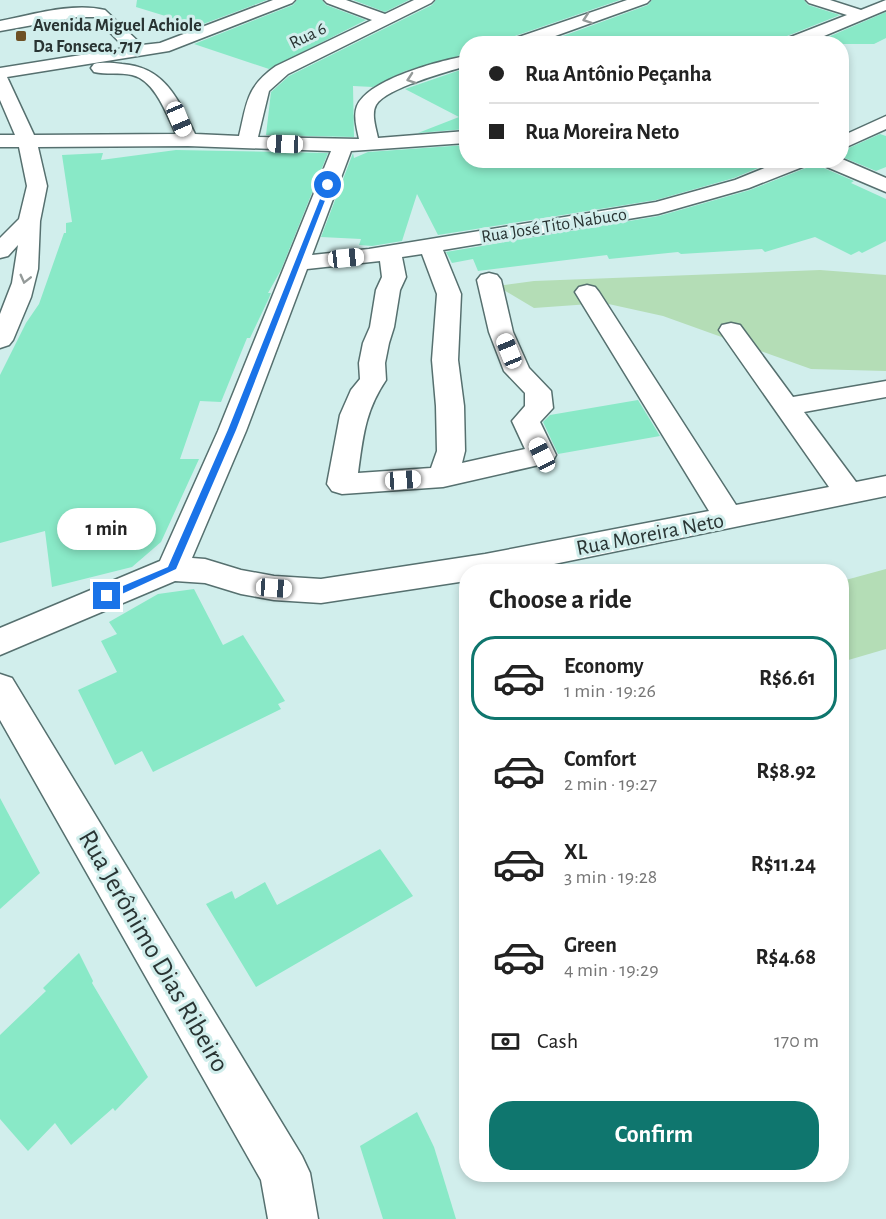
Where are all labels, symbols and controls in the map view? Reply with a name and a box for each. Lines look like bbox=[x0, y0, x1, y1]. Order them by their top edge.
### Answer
one-way arrow bbox=[582, 12, 593, 25]
place label: Avenida Miguel Achiole Da Fonseca, 717 bbox=[33, 17, 202, 56]
street label: Rua 6 bbox=[287, 19, 329, 53]
marker: Avenida Miguel Achiole Da Fonseca, 717 bbox=[14, 29, 28, 43]
text: Rua Antônio Peçanha bbox=[525, 63, 712, 85]
one-way arrow bbox=[406, 72, 417, 85]
car bbox=[164, 99, 194, 139]
text: Rua Moreira Neto bbox=[525, 121, 679, 143]
car bbox=[267, 134, 303, 154]
route start bbox=[314, 171, 341, 198]
street label: Rua José Tito Nabuco bbox=[480, 206, 628, 246]
car bbox=[327, 247, 365, 269]
one-way arrow bbox=[20, 274, 33, 284]
car bbox=[494, 331, 524, 371]
car bbox=[526, 435, 558, 475]
car bbox=[384, 470, 422, 490]
callout: 1 min bbox=[57, 509, 156, 551]
street label: Rua Moreira Neto bbox=[574, 509, 726, 559]
text: 1 min bbox=[85, 519, 128, 539]
car bbox=[255, 578, 293, 598]
route end bbox=[93, 582, 120, 609]
text: Choose a ride bbox=[489, 586, 632, 613]
icon: car bbox=[492, 651, 546, 705]
text: Economy bbox=[564, 655, 644, 677]
text: R$6.61 bbox=[759, 667, 816, 689]
text: 1 min · 19:26 bbox=[564, 681, 656, 701]
icon: car bbox=[492, 744, 546, 798]
text: Comfort bbox=[564, 748, 636, 770]
text: R$8.92 bbox=[756, 760, 816, 782]
text: 2 min · 19:27 bbox=[564, 774, 657, 794]
street label: Rua Jerônimo Dias Ribeiro bbox=[74, 826, 234, 1076]
icon: car bbox=[492, 837, 546, 891]
text: XL bbox=[564, 841, 587, 863]
text: R$11.24 bbox=[751, 853, 816, 875]
text: 3 min · 19:28 bbox=[564, 867, 657, 887]
icon: car bbox=[492, 930, 546, 984]
text: Green bbox=[564, 934, 617, 956]
text: R$4.68 bbox=[756, 946, 816, 968]
text: 4 min · 19:29 bbox=[564, 960, 659, 980]
icon: cash bbox=[489, 1025, 522, 1058]
text: Cash bbox=[537, 1030, 578, 1052]
text: 170 m bbox=[774, 1031, 819, 1051]
button: Confirm bbox=[489, 1101, 819, 1170]

